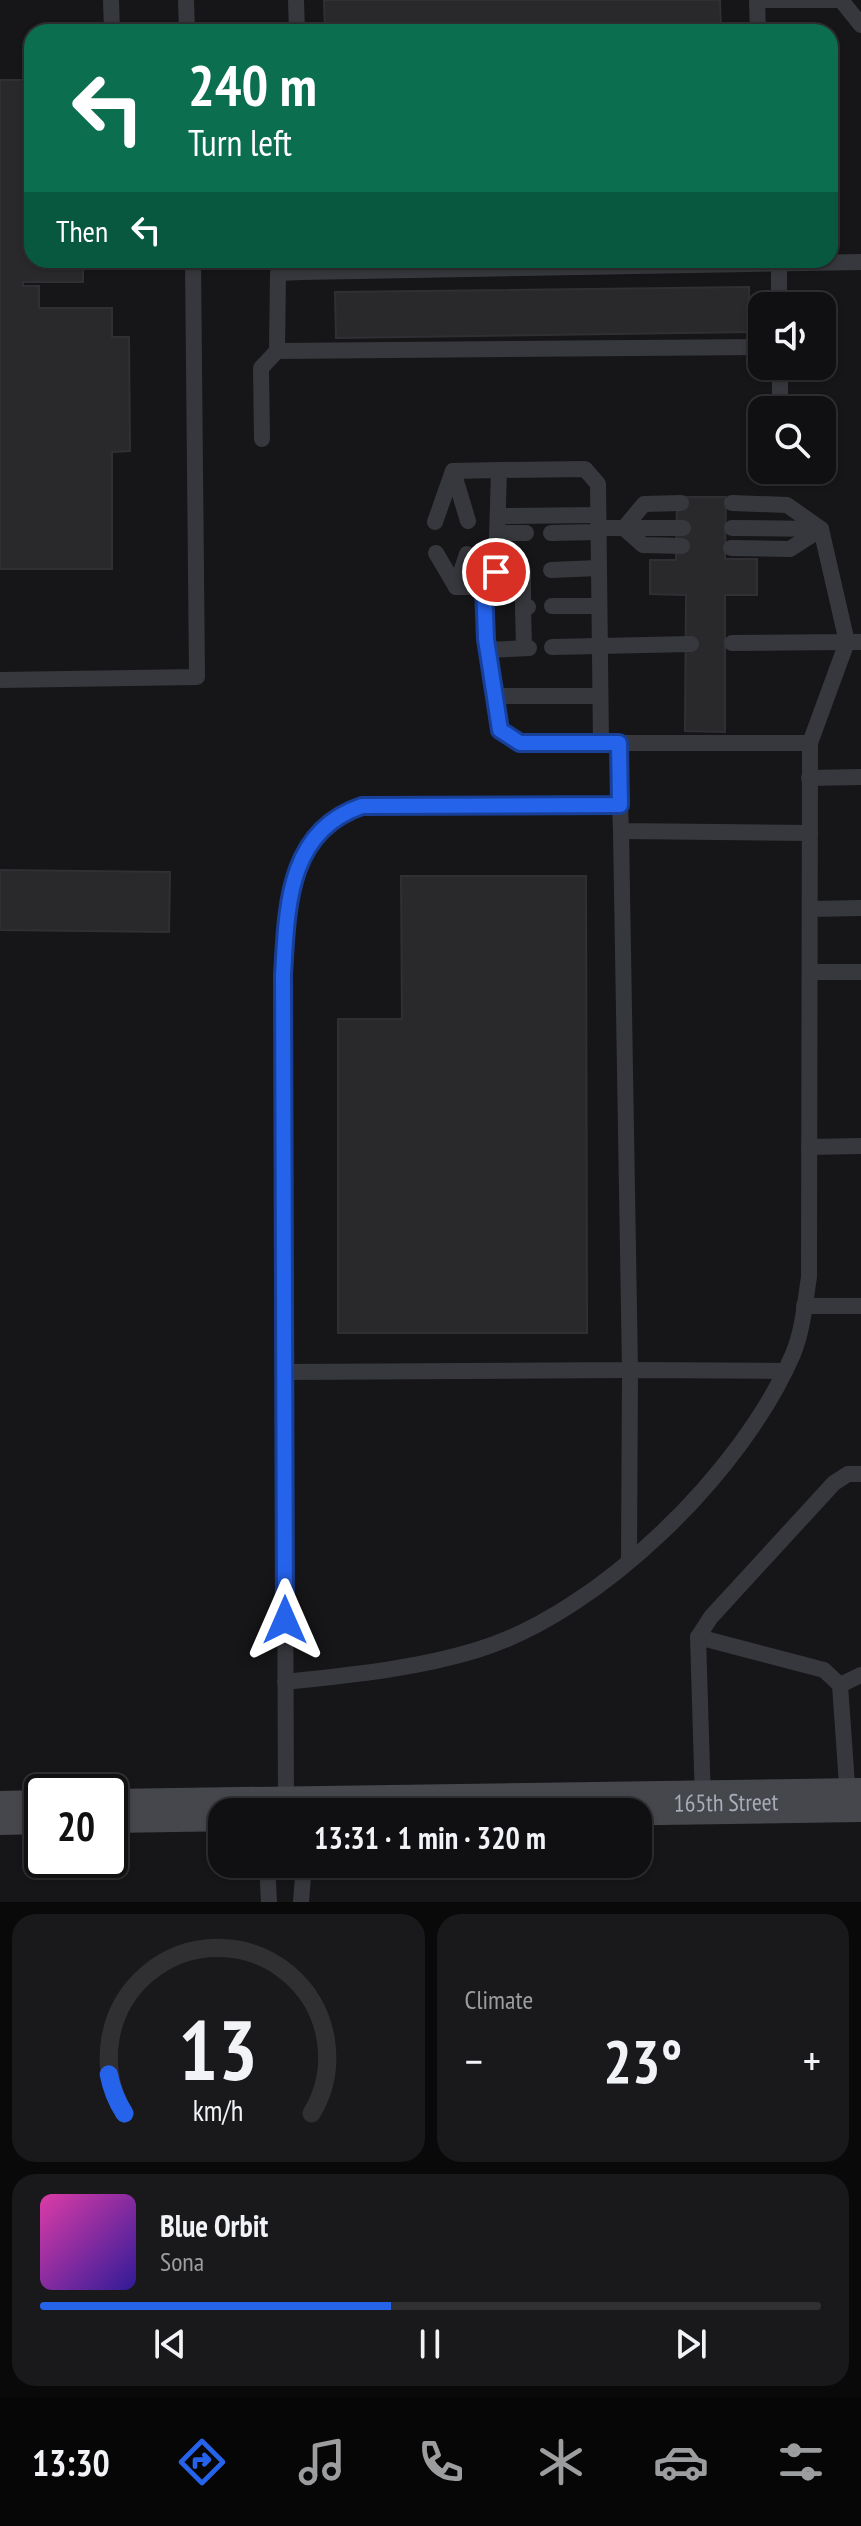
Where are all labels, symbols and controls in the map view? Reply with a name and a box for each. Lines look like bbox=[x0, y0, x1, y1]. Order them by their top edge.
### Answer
text: 240 m bbox=[188, 49, 317, 121]
icon: left bbox=[56, 56, 160, 160]
text: Turn left bbox=[188, 119, 292, 166]
icon: left bbox=[124, 208, 168, 252]
text: Then bbox=[56, 211, 108, 250]
map controls bbox=[748, 292, 836, 484]
button: sound bbox=[748, 292, 836, 380]
button: search bbox=[748, 396, 836, 484]
pin bbox=[462, 538, 530, 606]
icon: arrive bbox=[474, 550, 518, 594]
position arrow bbox=[243, 1578, 327, 1662]
speed limit sign: 20 bbox=[24, 1774, 128, 1878]
street label: 165th Street bbox=[673, 1786, 779, 1818]
text: 13:31 · 1 min · 320 m bbox=[314, 1818, 546, 1857]
text: Climate bbox=[465, 1983, 533, 2016]
text: 13 bbox=[178, 1995, 258, 2103]
text: 23° bbox=[603, 2022, 682, 2100]
text: − bbox=[465, 2032, 483, 2089]
text: + bbox=[803, 2032, 821, 2089]
text: km/h bbox=[193, 2092, 244, 2129]
text: Blue Orbit bbox=[160, 2206, 268, 2245]
text: Sona bbox=[160, 2245, 204, 2278]
icon: previous bbox=[148, 2322, 192, 2366]
icon: pause bbox=[408, 2322, 452, 2366]
icon: next bbox=[669, 2322, 713, 2366]
icon: directions bbox=[174, 2434, 230, 2490]
icon: music bbox=[294, 2434, 350, 2490]
icon: phone bbox=[413, 2434, 469, 2490]
icon: climate bbox=[533, 2434, 589, 2490]
icon: car bbox=[653, 2434, 709, 2490]
icon: filters bbox=[773, 2434, 829, 2490]
text: 13:30 bbox=[32, 2439, 110, 2486]

